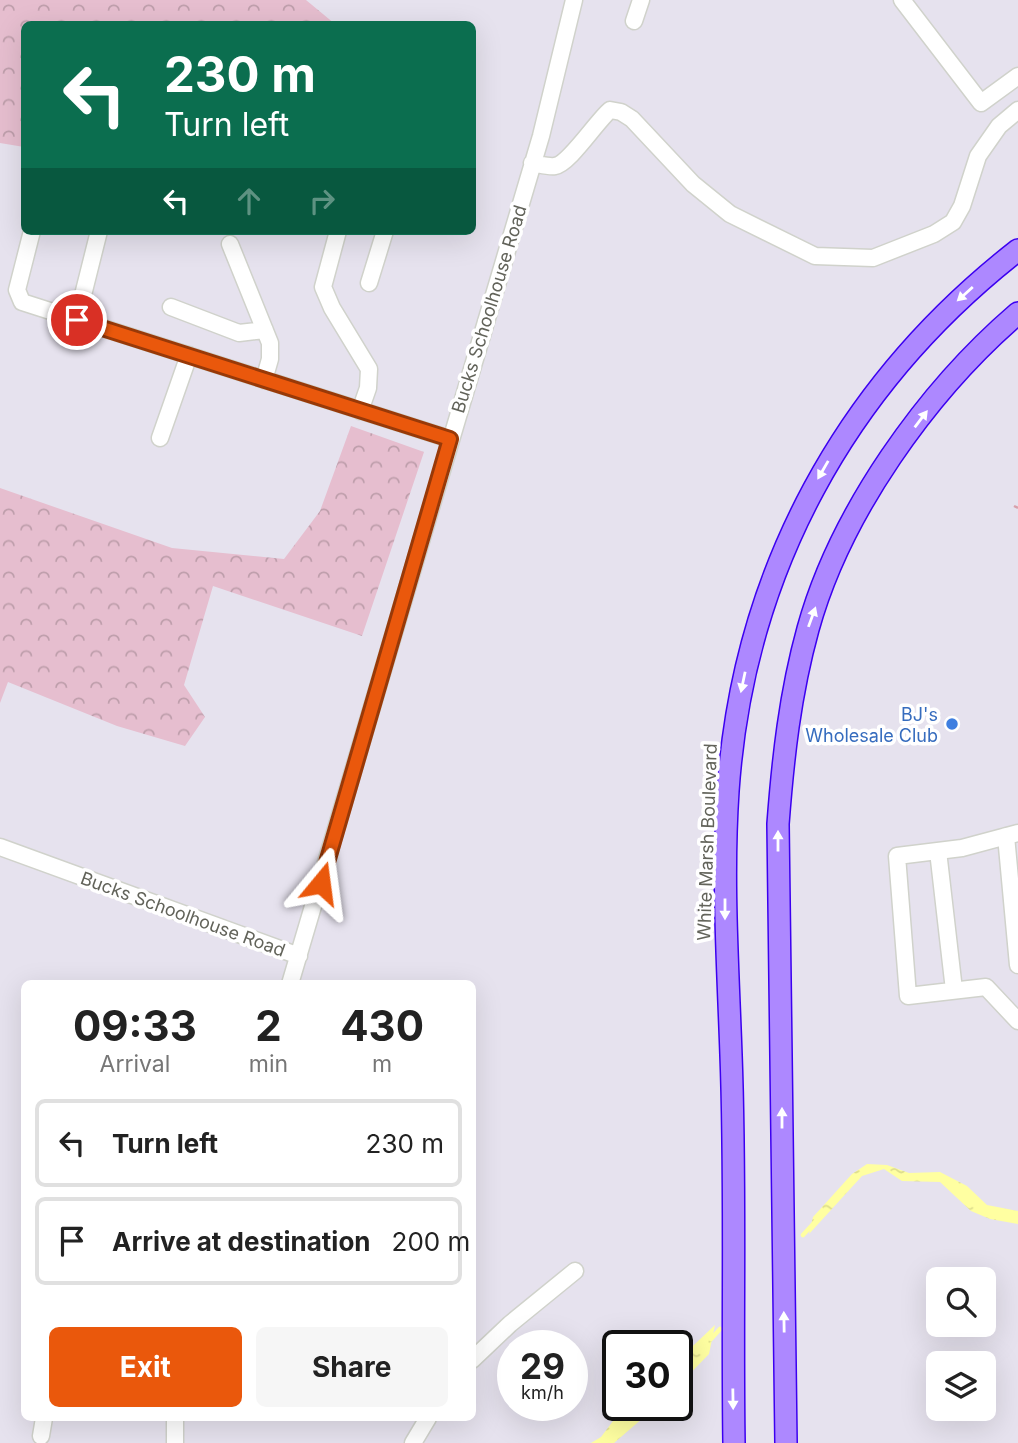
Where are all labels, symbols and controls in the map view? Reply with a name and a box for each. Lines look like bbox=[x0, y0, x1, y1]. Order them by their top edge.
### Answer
text: 230 m bbox=[164, 45, 316, 104]
icon: left bbox=[49, 49, 140, 140]
text: Turn left bbox=[164, 105, 289, 144]
icon: left bbox=[157, 182, 195, 220]
icon: ahead bbox=[230, 182, 268, 220]
icon: right bbox=[303, 182, 341, 220]
street label: Bucks Schoolhouse Road bbox=[447, 203, 531, 415]
one-way arrow bbox=[956, 286, 974, 302]
pin bbox=[47, 290, 107, 350]
icon: arrive bbox=[58, 301, 96, 339]
one-way arrow bbox=[913, 410, 927, 428]
one-way arrow bbox=[817, 461, 830, 480]
one-way arrow bbox=[807, 607, 818, 628]
one-way arrow bbox=[738, 671, 749, 693]
place label: BJ's Wholesale Club bbox=[805, 704, 938, 746]
marker: BJ's Wholesale Club bbox=[944, 716, 960, 732]
street label: White Marsh Boulevard bbox=[693, 743, 721, 941]
one-way arrow bbox=[772, 830, 784, 852]
position arrow bbox=[284, 846, 358, 920]
street label: Bucks Schoolhouse Road bbox=[78, 867, 288, 961]
one-way arrow bbox=[719, 898, 731, 920]
text: 09:33 bbox=[73, 1000, 197, 1051]
text: 2 bbox=[255, 1000, 282, 1051]
text: 430 bbox=[340, 1000, 424, 1051]
text: Arrival bbox=[100, 1050, 170, 1078]
text: min bbox=[249, 1050, 288, 1078]
text: m bbox=[372, 1050, 392, 1078]
one-way arrow bbox=[777, 1106, 788, 1128]
icon: left bbox=[53, 1124, 91, 1162]
text: Turn left bbox=[112, 1128, 218, 1159]
text: 230 m bbox=[366, 1128, 444, 1159]
icon: arrive bbox=[53, 1222, 91, 1260]
text: Arrive at destination bbox=[112, 1226, 371, 1257]
text: 200 m bbox=[392, 1226, 470, 1257]
map controls bbox=[926, 1267, 996, 1421]
button: search bbox=[926, 1267, 996, 1337]
one-way arrow bbox=[779, 1311, 790, 1333]
button: Exit bbox=[49, 1327, 242, 1407]
button: Share bbox=[256, 1327, 448, 1407]
speed limit sign: 30 bbox=[602, 1330, 693, 1421]
text: 29 bbox=[520, 1345, 565, 1387]
button: layers bbox=[926, 1351, 996, 1421]
text: km/h bbox=[521, 1382, 564, 1403]
one-way arrow bbox=[727, 1388, 739, 1410]

